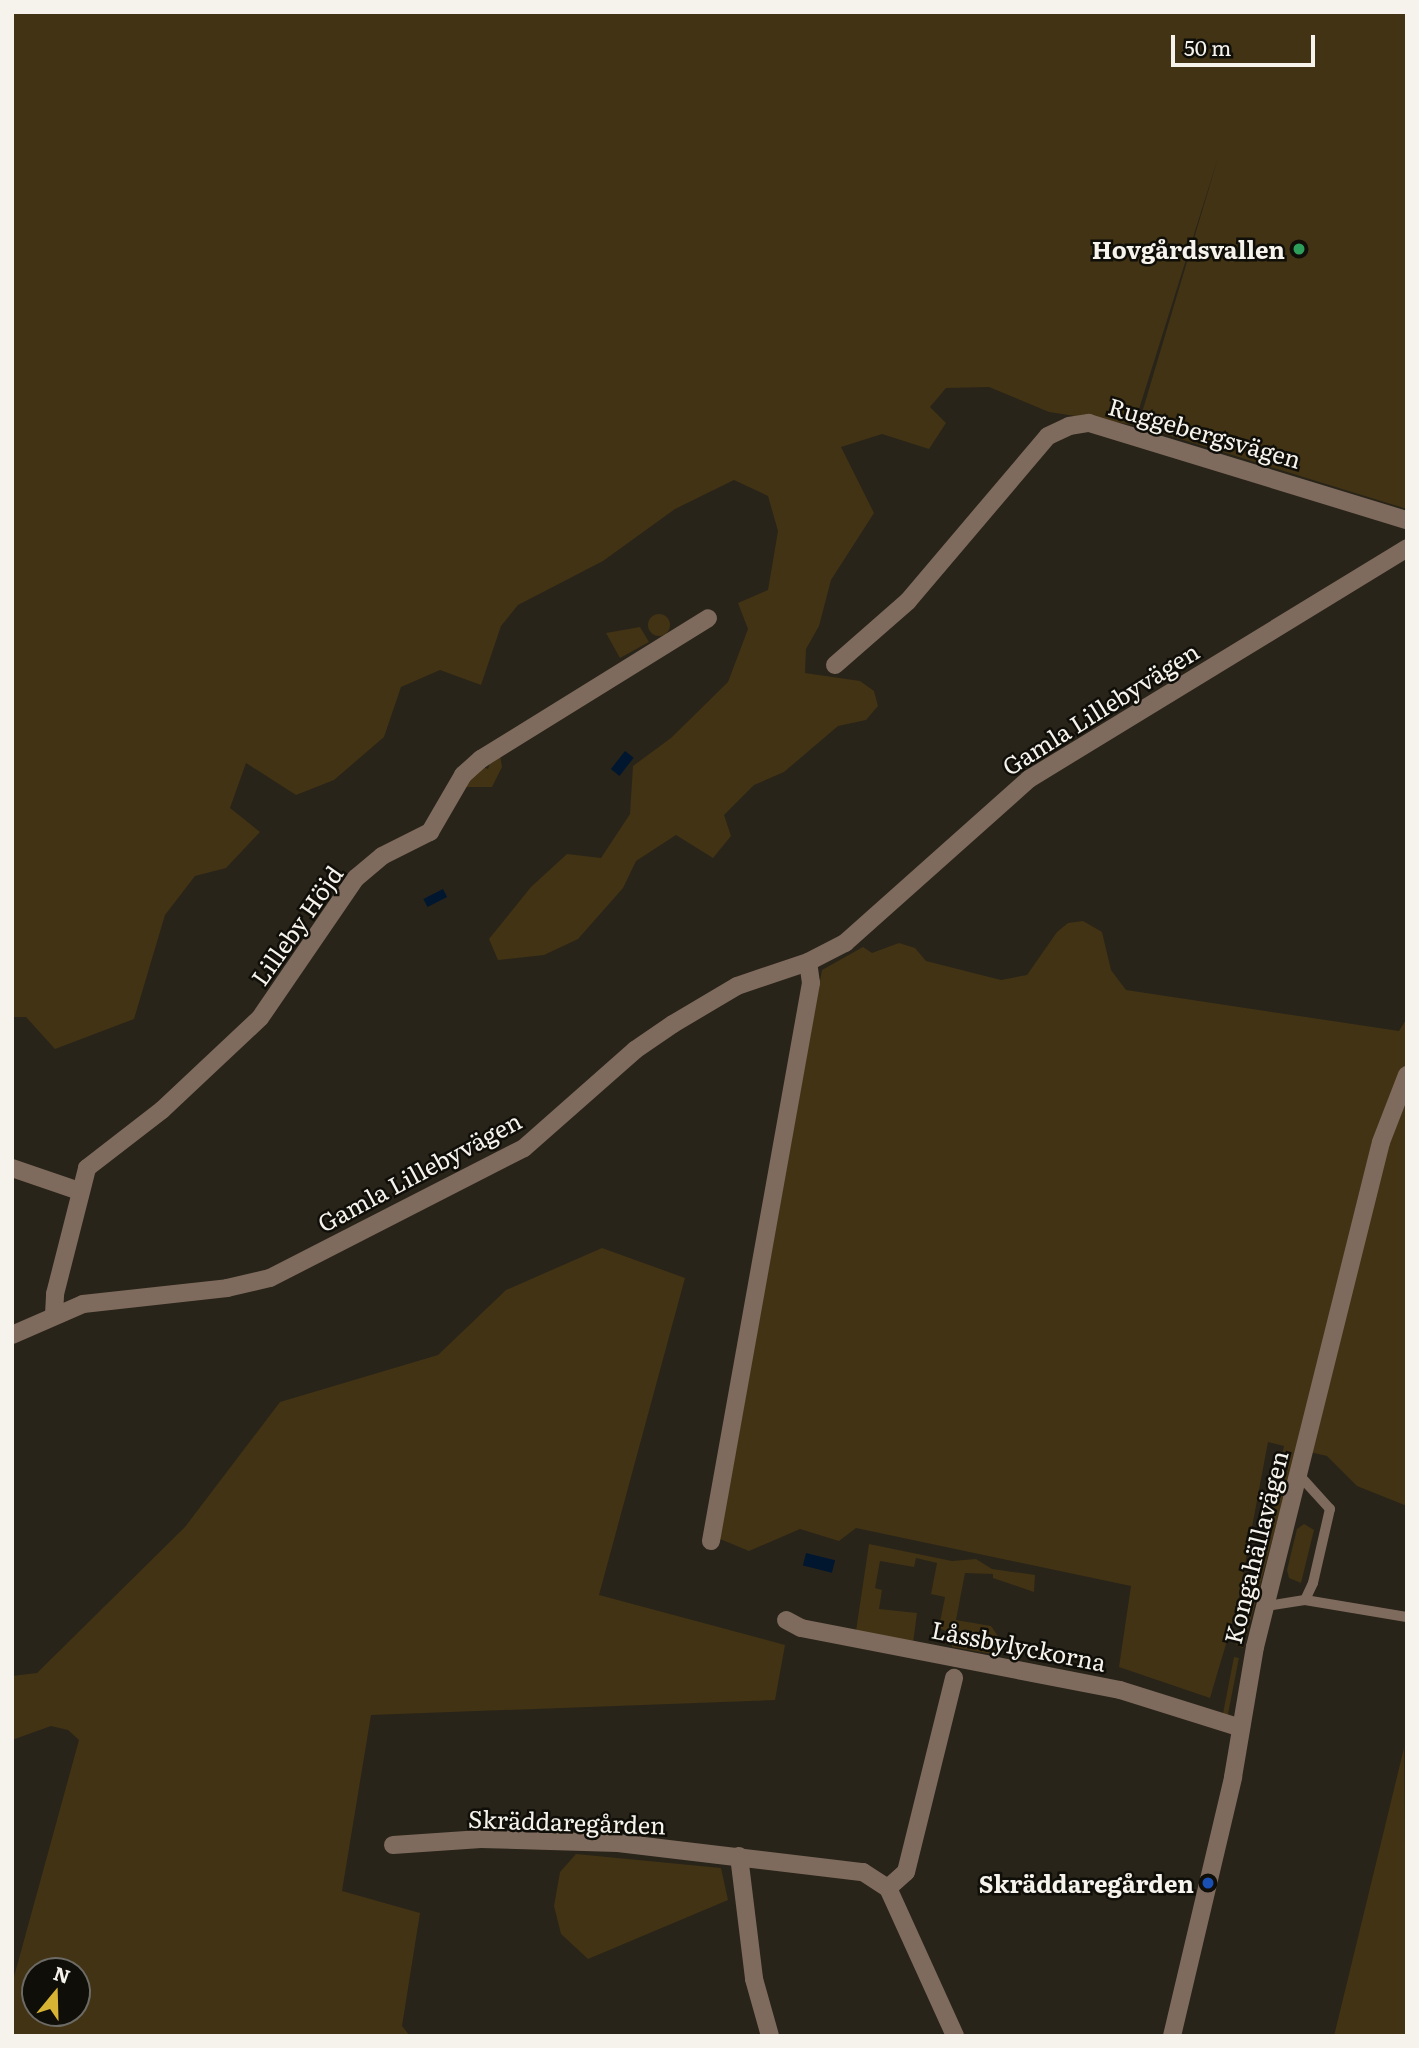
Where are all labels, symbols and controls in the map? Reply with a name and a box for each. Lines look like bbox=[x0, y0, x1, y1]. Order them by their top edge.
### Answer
scale bar bbox=[1174, 21, 1318, 65]
text: 50 m bbox=[1184, 31, 1231, 62]
place label: Hovgårdsvallen bbox=[1092, 235, 1285, 263]
marker: Hovgårdsvallen bbox=[1291, 241, 1307, 257]
street label: Ruggebergsvägen bbox=[1105, 391, 1305, 473]
street label: Gamla Lillebyvägen bbox=[996, 636, 1204, 780]
street label: Lilleby Höjd bbox=[244, 860, 348, 990]
street label: Gamla Lillebyvägen bbox=[312, 1105, 526, 1237]
street label: Kongahällavägen bbox=[1217, 1447, 1293, 1647]
street label: Låssbylyckorna bbox=[929, 1614, 1109, 1676]
street label: Skräddaregården bbox=[468, 1803, 666, 1839]
place label: Skräddaregården bbox=[979, 1869, 1194, 1897]
marker: Skräddaregården bbox=[1200, 1875, 1216, 1891]
north arrow bbox=[21, 1957, 91, 2027]
text: N bbox=[50, 1958, 74, 1990]

